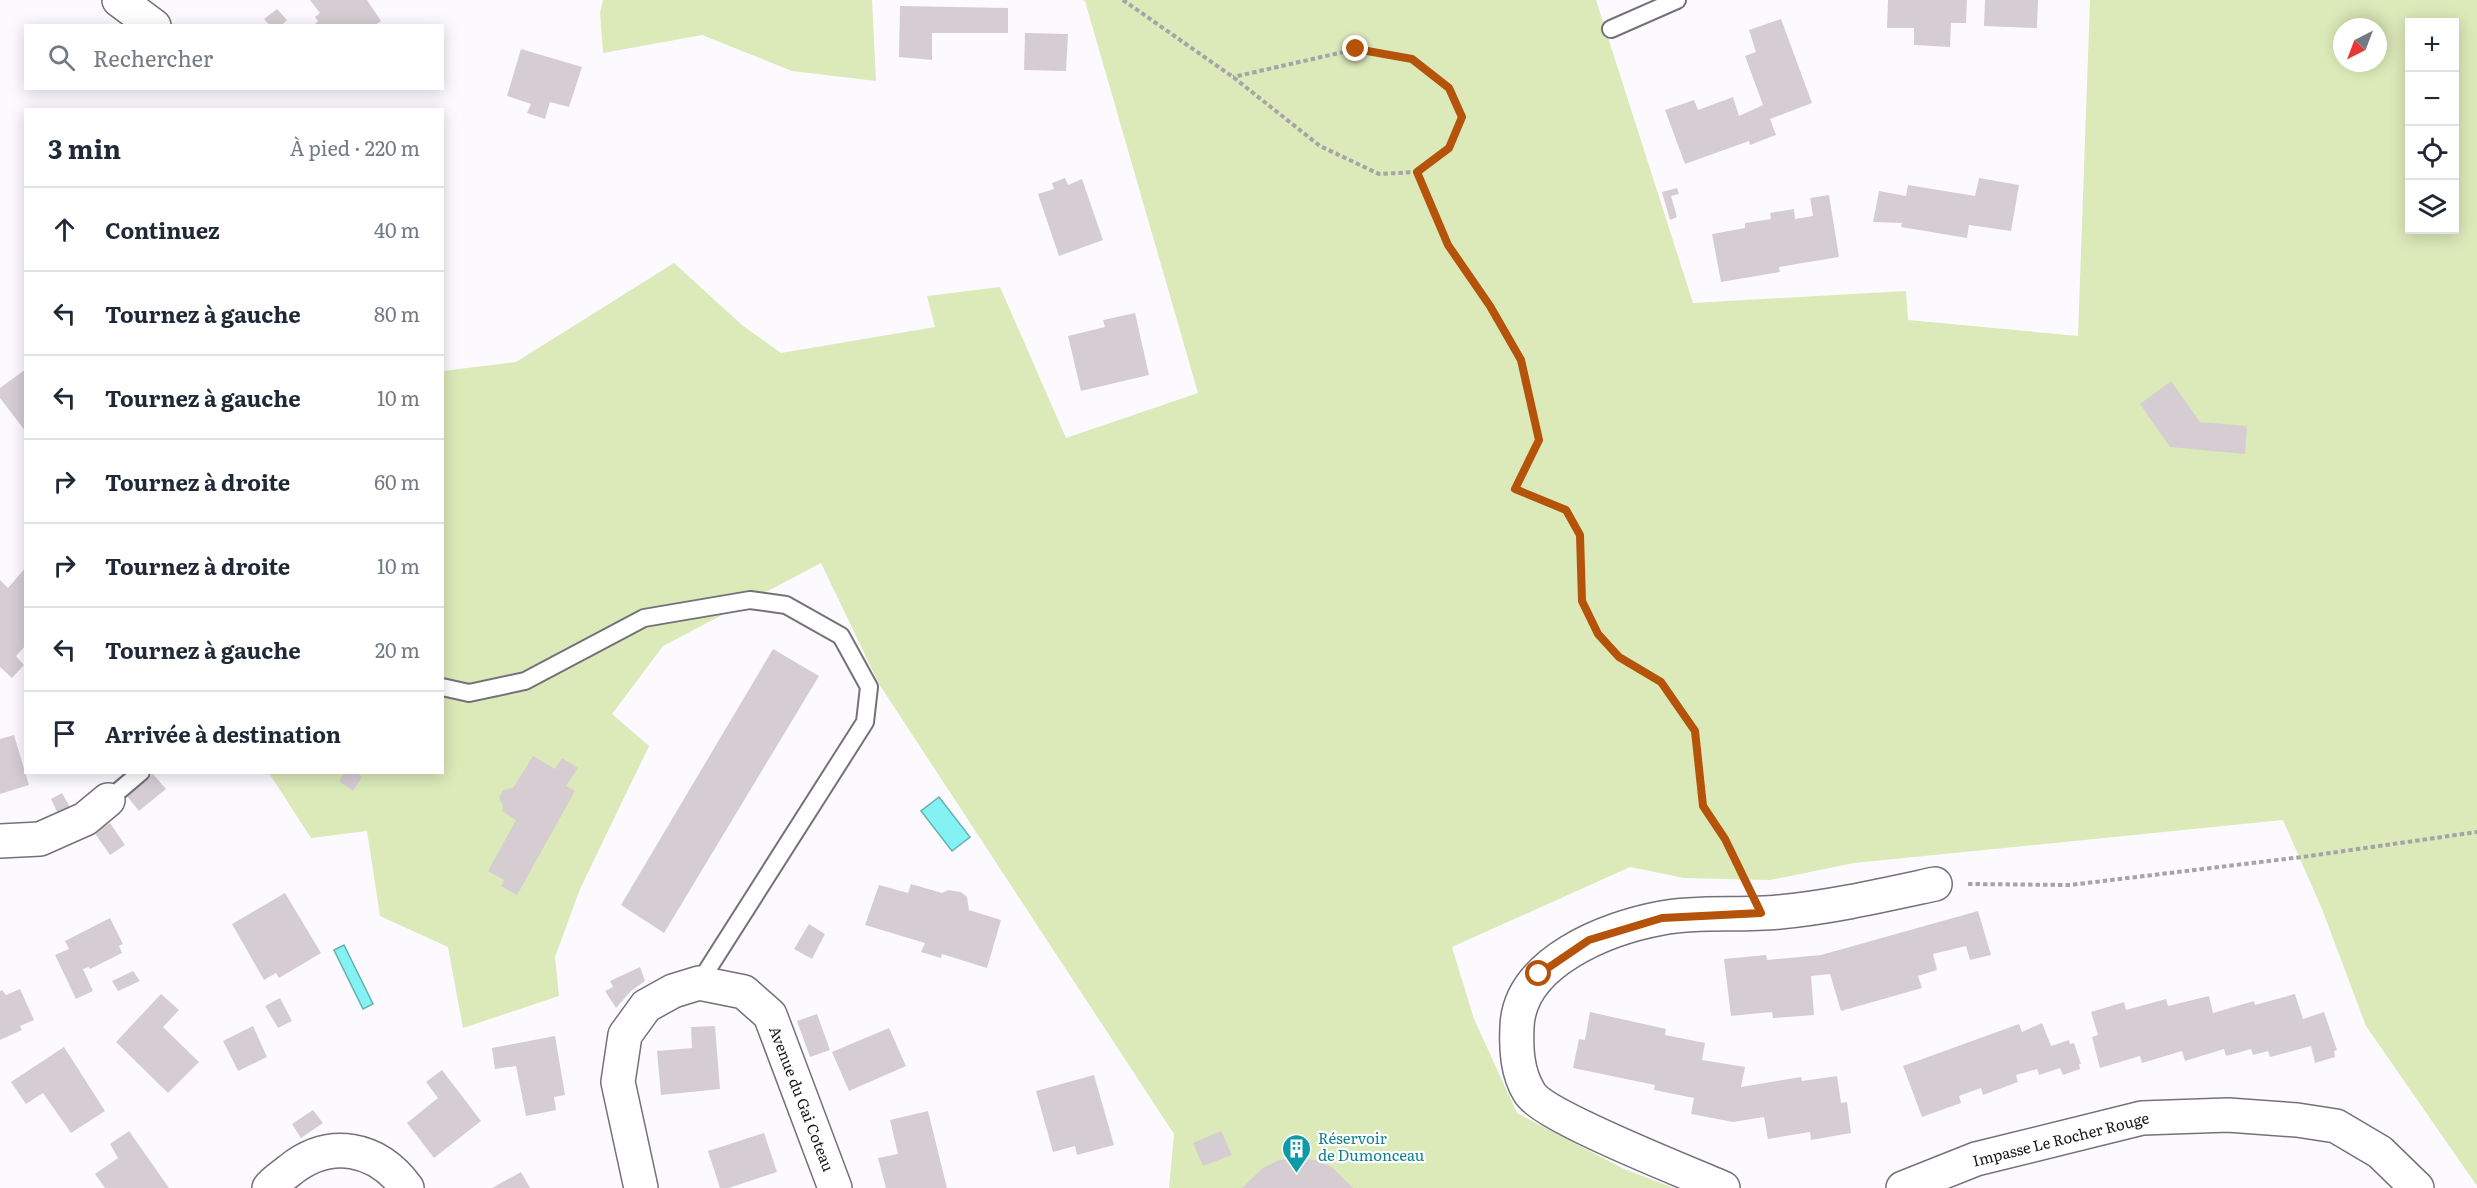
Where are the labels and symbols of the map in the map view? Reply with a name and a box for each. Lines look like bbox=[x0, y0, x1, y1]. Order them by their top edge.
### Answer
north arrow bbox=[2333, 18, 2387, 72]
route end bbox=[1342, 35, 1368, 61]
route start bbox=[1525, 960, 1551, 986]
street label: Avenue du Gai Coteau bbox=[764, 1022, 841, 1175]
street label: Impasse Le Rocher Rouge bbox=[1970, 1105, 2151, 1172]
place label: Réservoir de Dumonceau bbox=[1318, 1126, 1425, 1166]
building icon: Réservoir de Dumonceau bbox=[1281, 1132, 1313, 1174]

